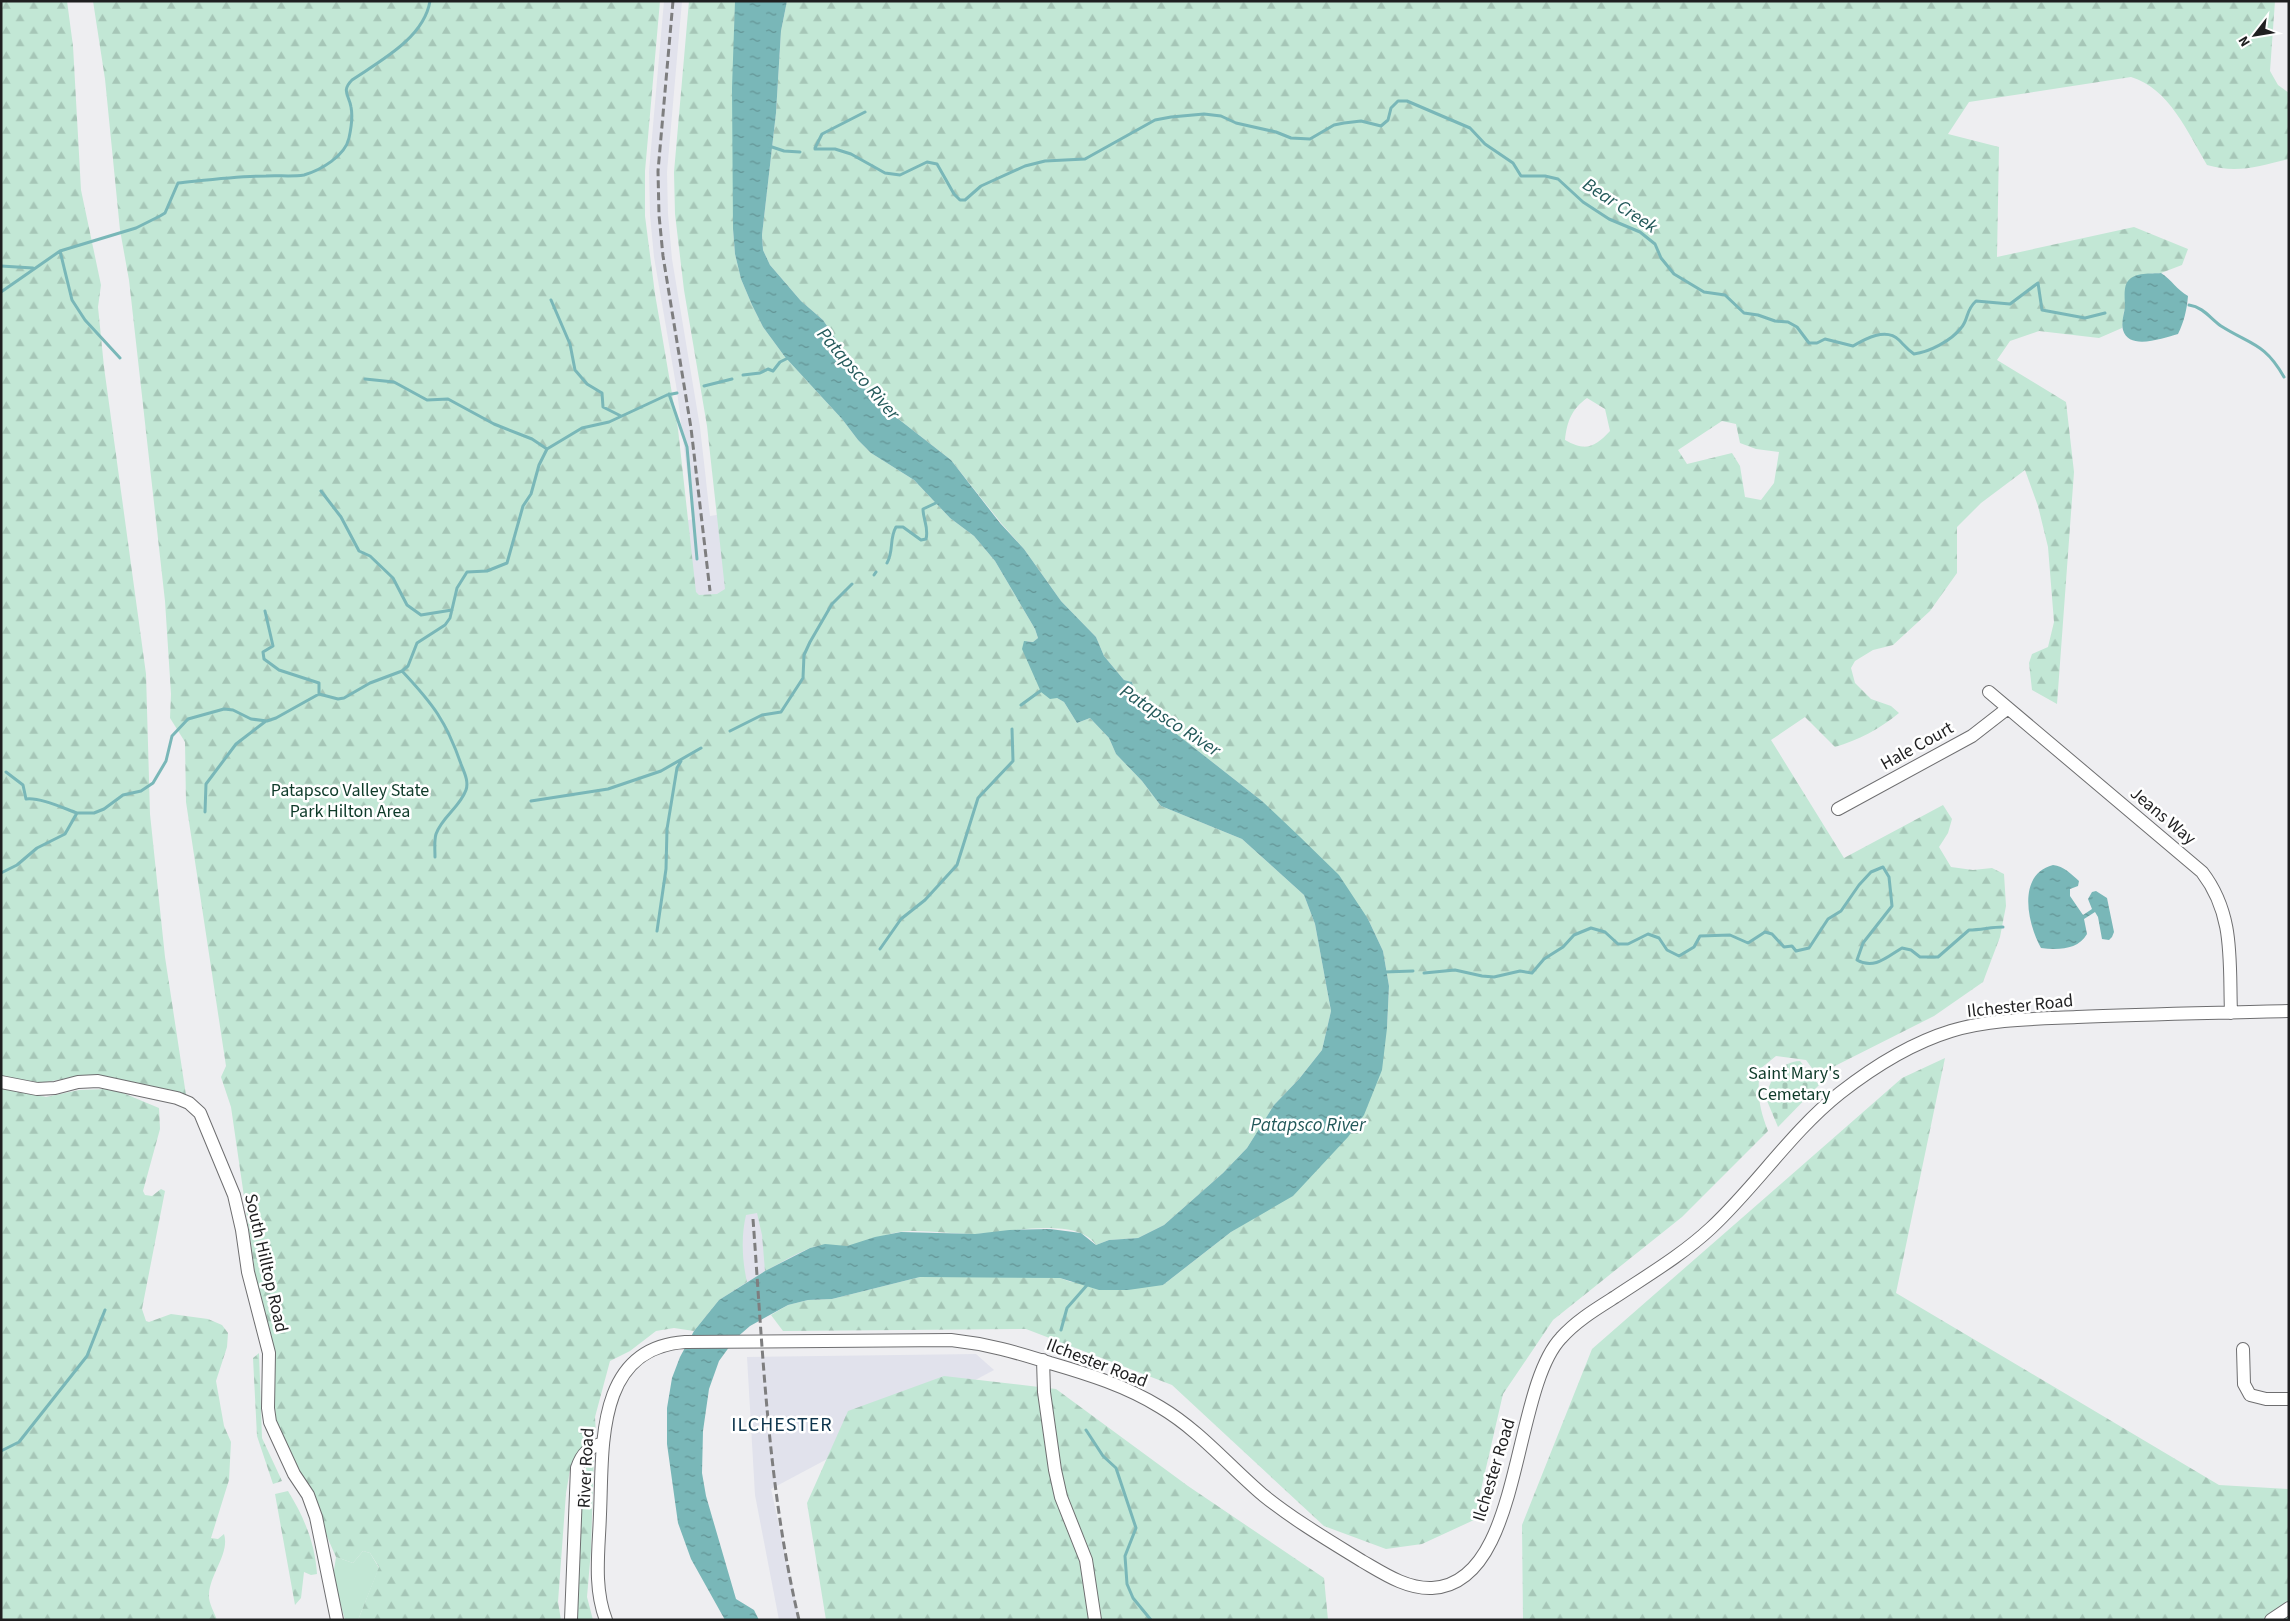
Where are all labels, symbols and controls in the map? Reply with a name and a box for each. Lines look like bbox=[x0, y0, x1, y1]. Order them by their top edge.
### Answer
north arrow bbox=[2230, 10, 2280, 60]
text: N bbox=[2234, 32, 2256, 50]
water label: Bear Creek bbox=[1577, 172, 1664, 241]
water label: Patapsco River bbox=[810, 322, 907, 427]
water label: Patapsco River bbox=[1114, 678, 1227, 764]
street label: Hale Court bbox=[1876, 716, 1958, 776]
park label: Patapsco Valley State Park Hilton Area bbox=[271, 778, 429, 824]
street label: Jeans Way bbox=[2125, 781, 2202, 851]
street label: Ilchester Road bbox=[1966, 988, 2074, 1024]
park label: Saint Mary's Cemetary bbox=[1748, 1061, 1840, 1107]
water label: Patapsco River bbox=[1251, 1112, 1367, 1139]
street label: South Hilltop Road bbox=[238, 1191, 294, 1335]
street label: Ilchester Road bbox=[1043, 1332, 1151, 1394]
district label: ILCHESTER bbox=[731, 1411, 833, 1439]
street label: Ilchester Road bbox=[1466, 1415, 1522, 1525]
street label: River Road bbox=[571, 1427, 601, 1509]

